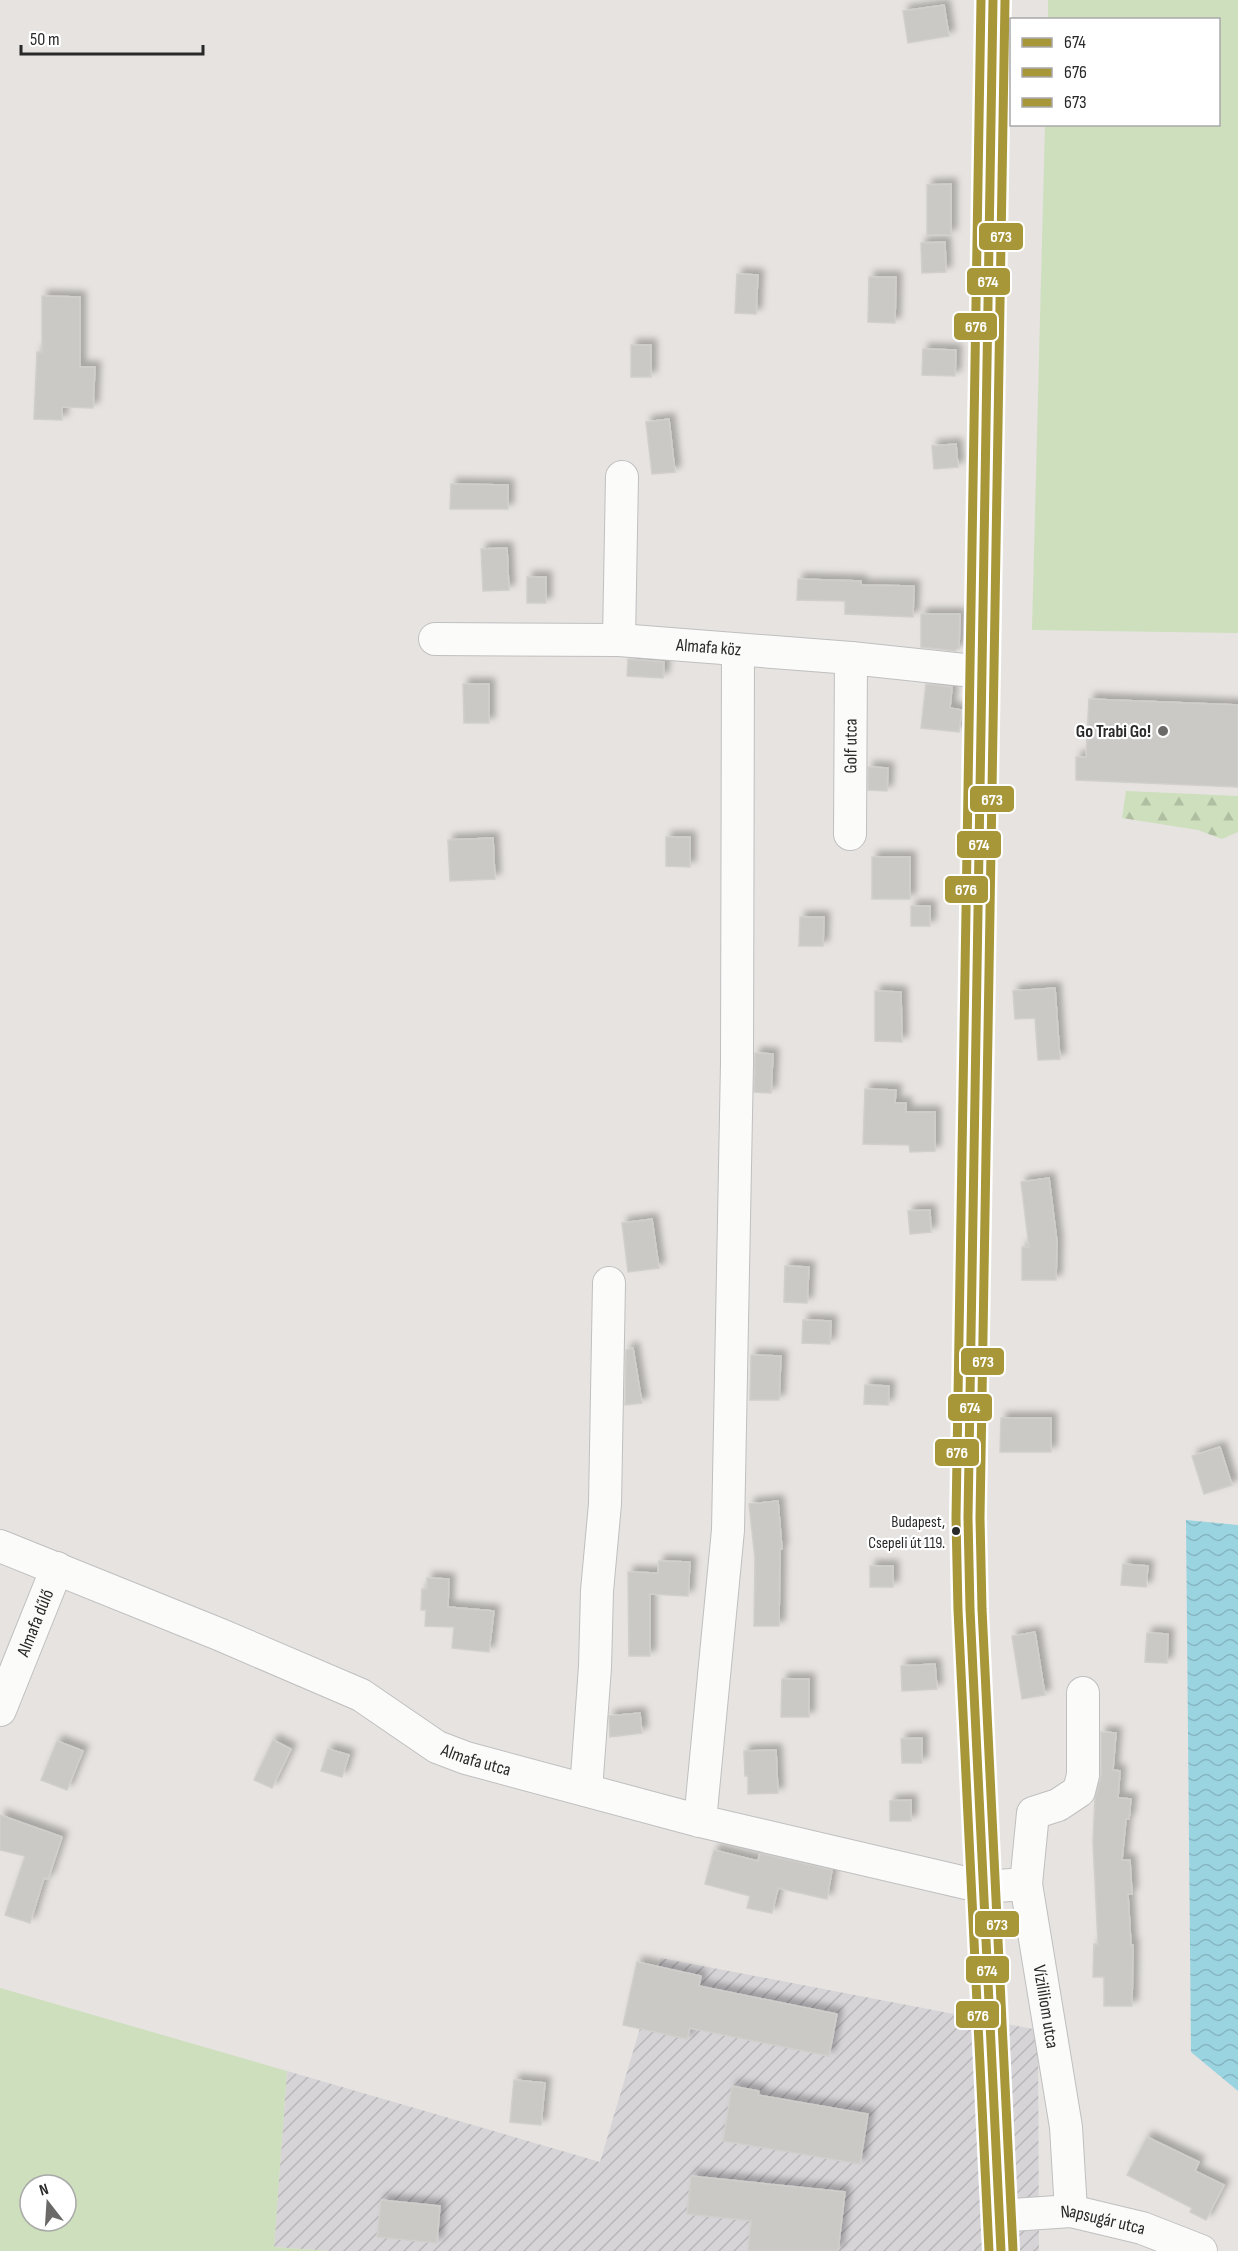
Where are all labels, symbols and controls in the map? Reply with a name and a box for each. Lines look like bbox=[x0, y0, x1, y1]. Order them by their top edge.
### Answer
scale bar bbox=[21, 18, 202, 56]
legend bbox=[1010, 18, 1220, 126]
text: 50 m bbox=[30, 29, 60, 50]
text: 674 bbox=[1064, 32, 1086, 53]
text: 676 bbox=[1064, 62, 1087, 83]
text: 673 bbox=[1064, 92, 1087, 113]
line badge: 673 bbox=[978, 222, 1024, 251]
text: 673 bbox=[990, 228, 1012, 247]
line badge: 674 bbox=[966, 267, 1011, 296]
text: 674 bbox=[977, 273, 999, 292]
line badge: 676 bbox=[953, 312, 998, 341]
text: 676 bbox=[965, 318, 987, 337]
street label: Almafa köz bbox=[675, 634, 742, 660]
street label: Golf utca bbox=[840, 719, 861, 773]
place label: Go Trabi Go! bbox=[1076, 721, 1151, 742]
marker: Go Trabi Go! bbox=[1156, 724, 1170, 738]
line badge: 673 bbox=[969, 785, 1015, 813]
text: 673 bbox=[981, 791, 1003, 810]
line badge: 674 bbox=[956, 830, 1002, 859]
text: 674 bbox=[968, 836, 990, 855]
line badge: 676 bbox=[944, 875, 989, 904]
text: 676 bbox=[955, 881, 977, 900]
line badge: 673 bbox=[960, 1347, 1005, 1376]
text: 673 bbox=[972, 1353, 994, 1372]
line badge: 674 bbox=[947, 1393, 993, 1422]
text: 674 bbox=[959, 1399, 981, 1418]
line badge: 676 bbox=[934, 1438, 980, 1467]
text: 676 bbox=[946, 1444, 968, 1463]
place label: Budapest, Csepeli út 119. bbox=[868, 1513, 945, 1553]
marker: Budapest, Csepeli út 119. bbox=[950, 1525, 962, 1537]
street label: Almafa dűlő bbox=[12, 1586, 58, 1660]
street label: Almafa utca bbox=[438, 1739, 513, 1780]
line badge: 673 bbox=[974, 1910, 1020, 1938]
text: 673 bbox=[986, 1916, 1008, 1935]
line badge: 674 bbox=[965, 1955, 1010, 1984]
text: 674 bbox=[976, 1962, 998, 1981]
street label: Vízililiom utca bbox=[1029, 1963, 1063, 2050]
line badge: 676 bbox=[955, 2000, 1000, 2029]
text: 676 bbox=[967, 2007, 989, 2026]
north arrow bbox=[18, 2173, 78, 2233]
text: N bbox=[37, 2180, 51, 2200]
street label: Napsugár utca bbox=[1060, 2201, 1147, 2239]

